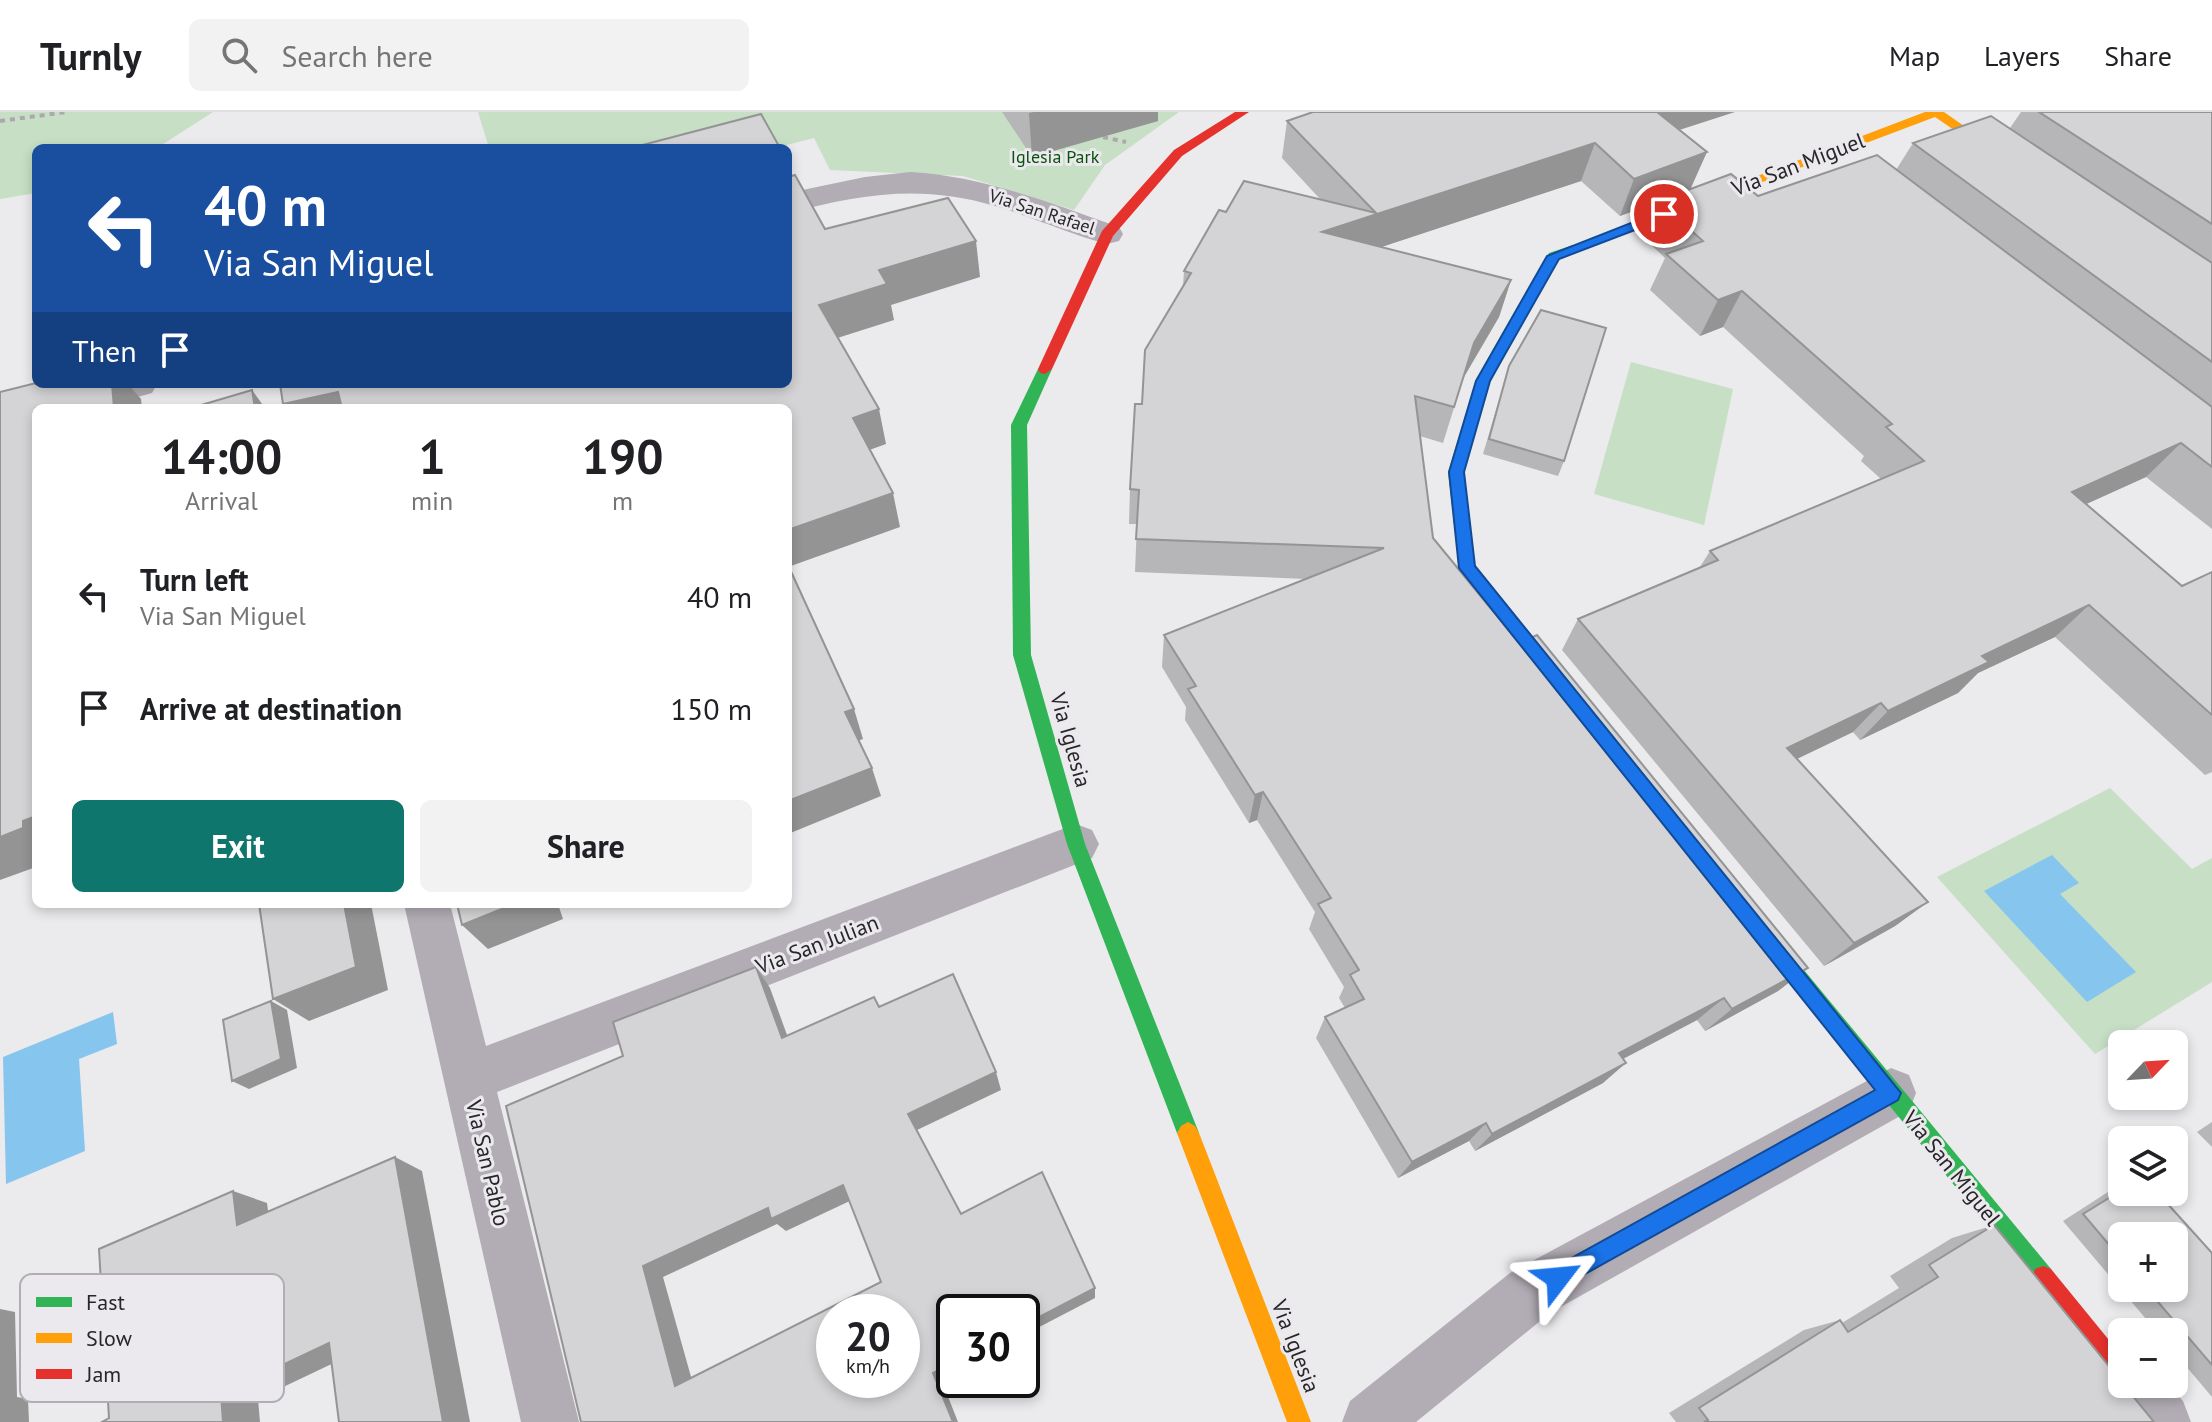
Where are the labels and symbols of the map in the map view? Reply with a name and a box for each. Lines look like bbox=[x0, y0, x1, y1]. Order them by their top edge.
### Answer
street label: Via San Miguel bbox=[1727, 126, 1869, 203]
park label: Iglesia Park bbox=[1011, 145, 1100, 168]
pin bbox=[1630, 180, 1698, 248]
street label: Via San Rafael bbox=[985, 183, 1099, 240]
street label: Via Iglesia bbox=[1044, 689, 1098, 791]
street label: Via San Julian bbox=[751, 908, 882, 981]
north arrow bbox=[2108, 1030, 2188, 1110]
street label: Via San Pablo bbox=[460, 1096, 516, 1229]
street label: Via San Miguel bbox=[1896, 1104, 2007, 1232]
position arrow bbox=[1516, 1236, 1600, 1320]
legend bbox=[20, 1274, 284, 1402]
text: Fast bbox=[86, 1288, 126, 1316]
speed limit sign: 30 bbox=[936, 1294, 1040, 1398]
street label: Via Iglesia bbox=[1265, 1295, 1326, 1396]
text: Slow bbox=[86, 1324, 132, 1352]
text: Jam bbox=[85, 1360, 121, 1388]

